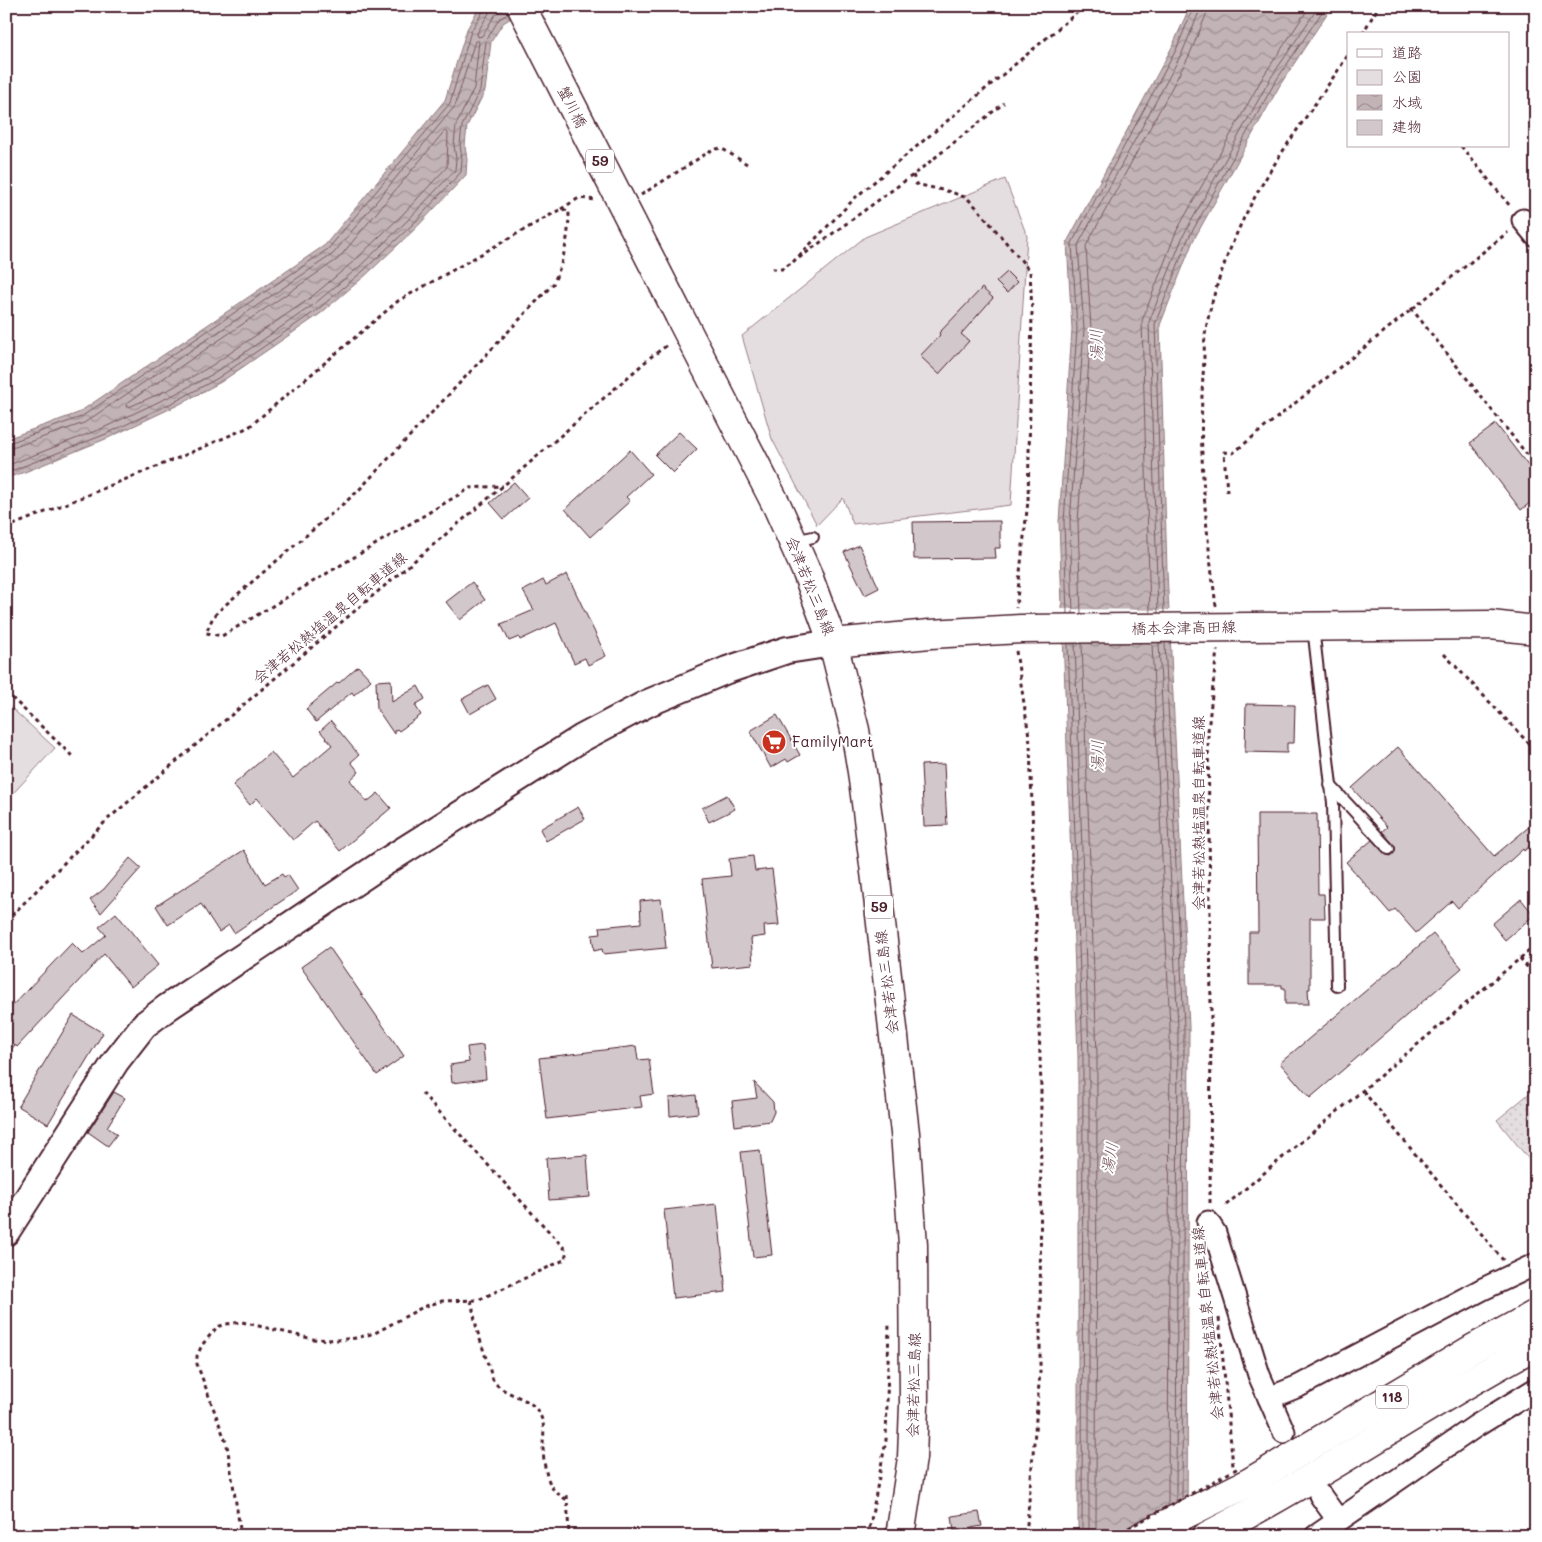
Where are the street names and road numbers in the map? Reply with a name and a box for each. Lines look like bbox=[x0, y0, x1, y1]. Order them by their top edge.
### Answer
street label: 蟹川橋 bbox=[554, 82, 592, 131]
road number: 59 bbox=[586, 150, 614, 172]
street label: 会津若松三島線 bbox=[782, 533, 840, 638]
street label: 会津若松熱塩温泉自転車道線 bbox=[248, 547, 410, 688]
street label: 橋本会津高田線 bbox=[1131, 616, 1237, 638]
street label: 会津若松熱塩温泉自転車道線 bbox=[1188, 715, 1208, 911]
road number: 59 bbox=[865, 896, 893, 919]
street label: 会津若松三島線 bbox=[870, 929, 902, 1035]
street label: 会津若松熱塩温泉自転車道線 bbox=[1187, 1225, 1227, 1421]
street label: 会津若松三島線 bbox=[902, 1332, 924, 1438]
road number: 118 bbox=[1376, 1385, 1408, 1408]

